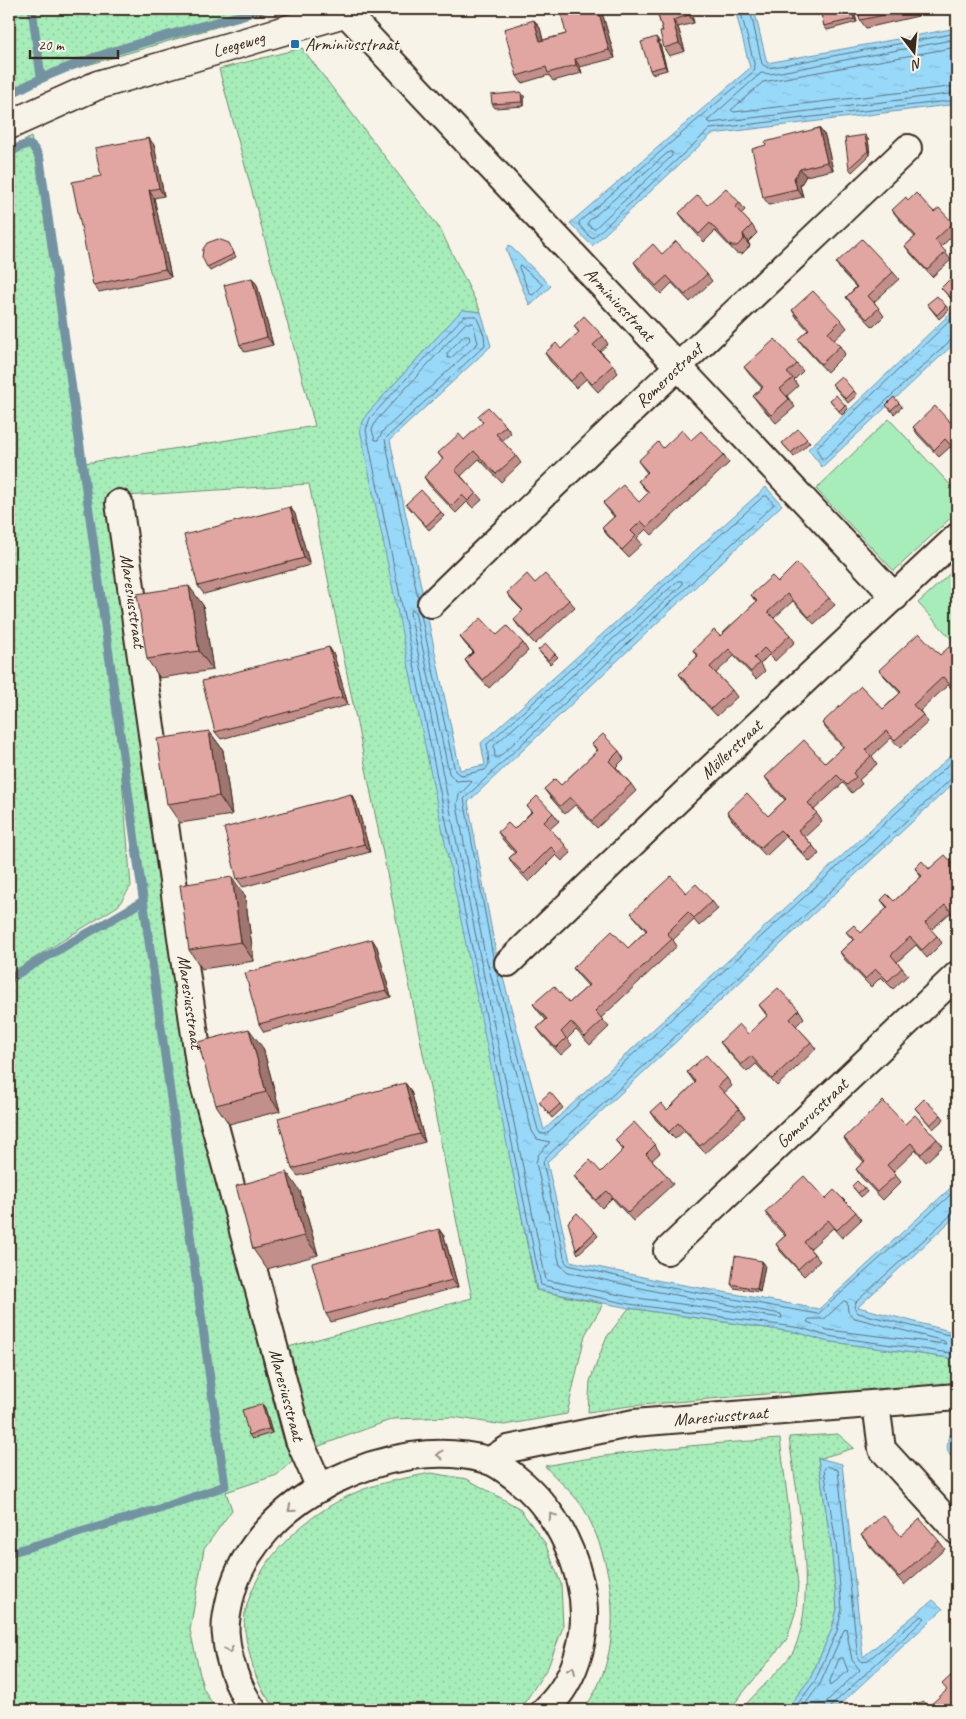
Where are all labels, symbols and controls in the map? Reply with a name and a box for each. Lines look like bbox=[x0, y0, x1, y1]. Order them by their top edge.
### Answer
street label: Leegeweg bbox=[210, 25, 269, 62]
scale bar bbox=[30, 28, 118, 60]
north arrow bbox=[888, 28, 938, 78]
place label: Arminiusstraat bbox=[305, 33, 401, 55]
text: 20 m bbox=[38, 36, 65, 55]
marker: Arminiusstraat bbox=[289, 38, 301, 50]
text: N bbox=[909, 55, 924, 74]
street label: Arminiusstraat bbox=[580, 263, 661, 347]
street label: Romerostraat bbox=[631, 336, 709, 412]
street label: Maresiusstraat bbox=[115, 553, 151, 651]
street label: Möllerstraat bbox=[696, 714, 768, 784]
street label: Maresiusstraat bbox=[173, 954, 208, 1052]
street label: Gomarusstraat bbox=[771, 1072, 854, 1153]
street label: Maresiusstraat bbox=[264, 1346, 310, 1445]
street label: Maresiusstraat bbox=[673, 1401, 771, 1431]
one-way arrow bbox=[436, 1450, 444, 1460]
one-way arrow bbox=[288, 1504, 297, 1512]
one-way arrow bbox=[549, 1513, 558, 1522]
one-way arrow bbox=[223, 1645, 234, 1654]
one-way arrow bbox=[566, 1666, 577, 1675]

